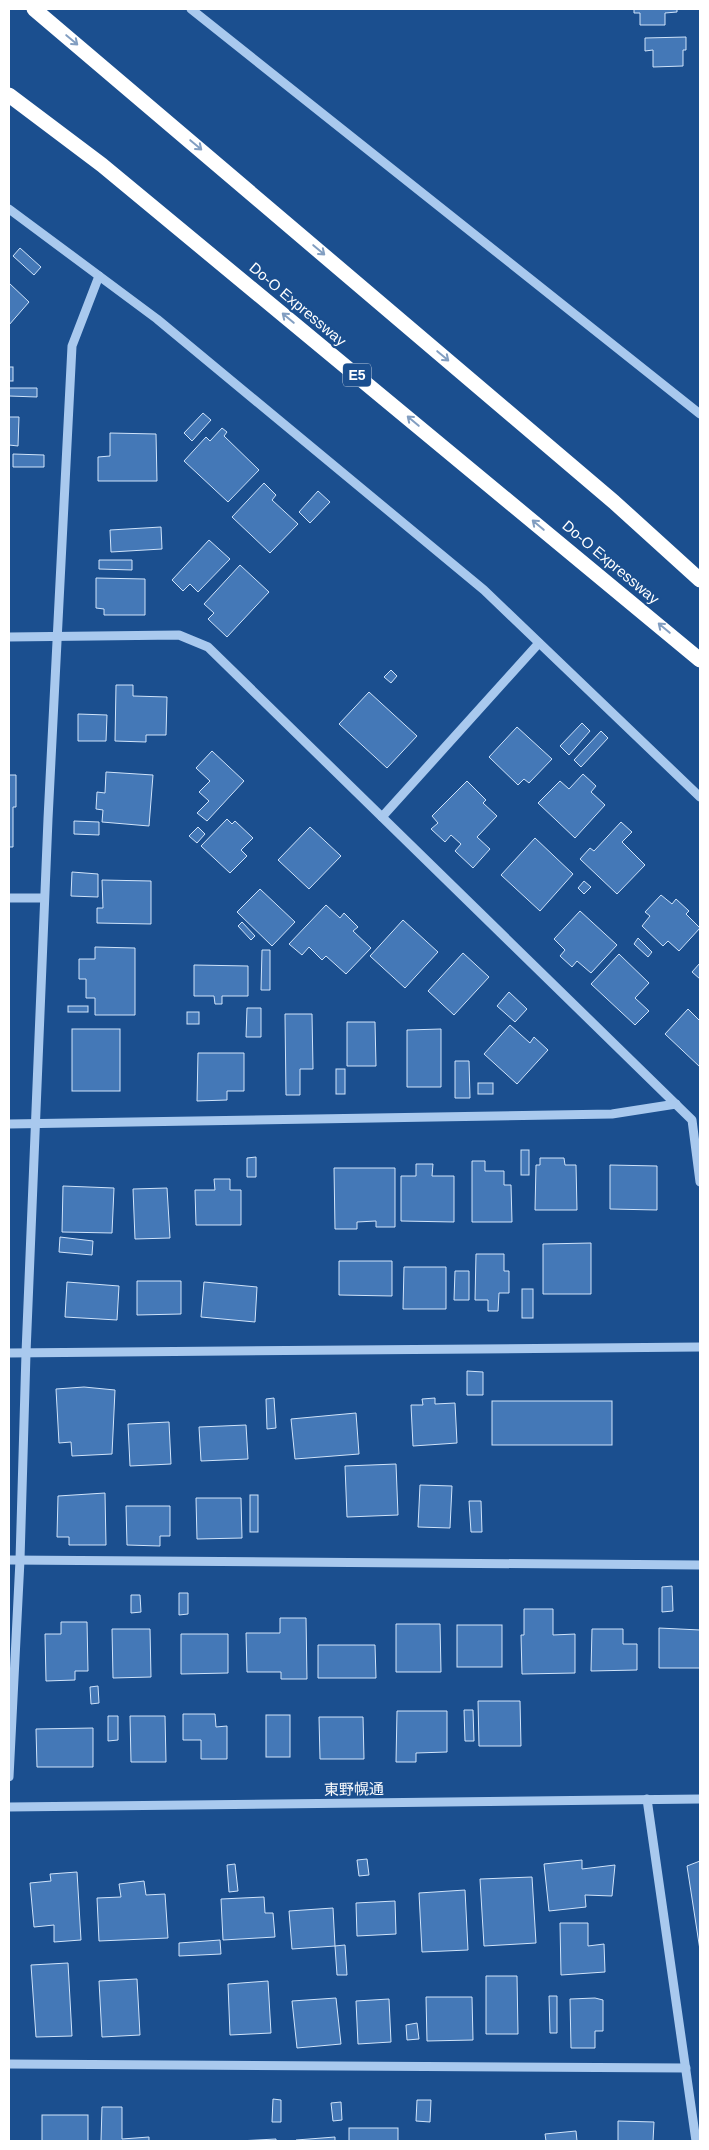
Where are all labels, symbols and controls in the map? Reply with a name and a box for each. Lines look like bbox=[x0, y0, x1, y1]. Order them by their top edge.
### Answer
one-way arrow bbox=[66, 34, 79, 45]
one-way arrow bbox=[189, 139, 202, 151]
one-way arrow bbox=[313, 245, 326, 256]
street label: Do-O Expressway bbox=[246, 259, 350, 350]
one-way arrow bbox=[281, 312, 294, 323]
one-way arrow bbox=[436, 350, 449, 361]
road number: E5 bbox=[343, 364, 371, 386]
one-way arrow bbox=[407, 416, 420, 427]
street label: Do-O Expressway bbox=[559, 517, 663, 608]
one-way arrow bbox=[532, 519, 545, 530]
one-way arrow bbox=[657, 623, 670, 634]
street label: 東野幌通 bbox=[324, 1780, 384, 1798]

